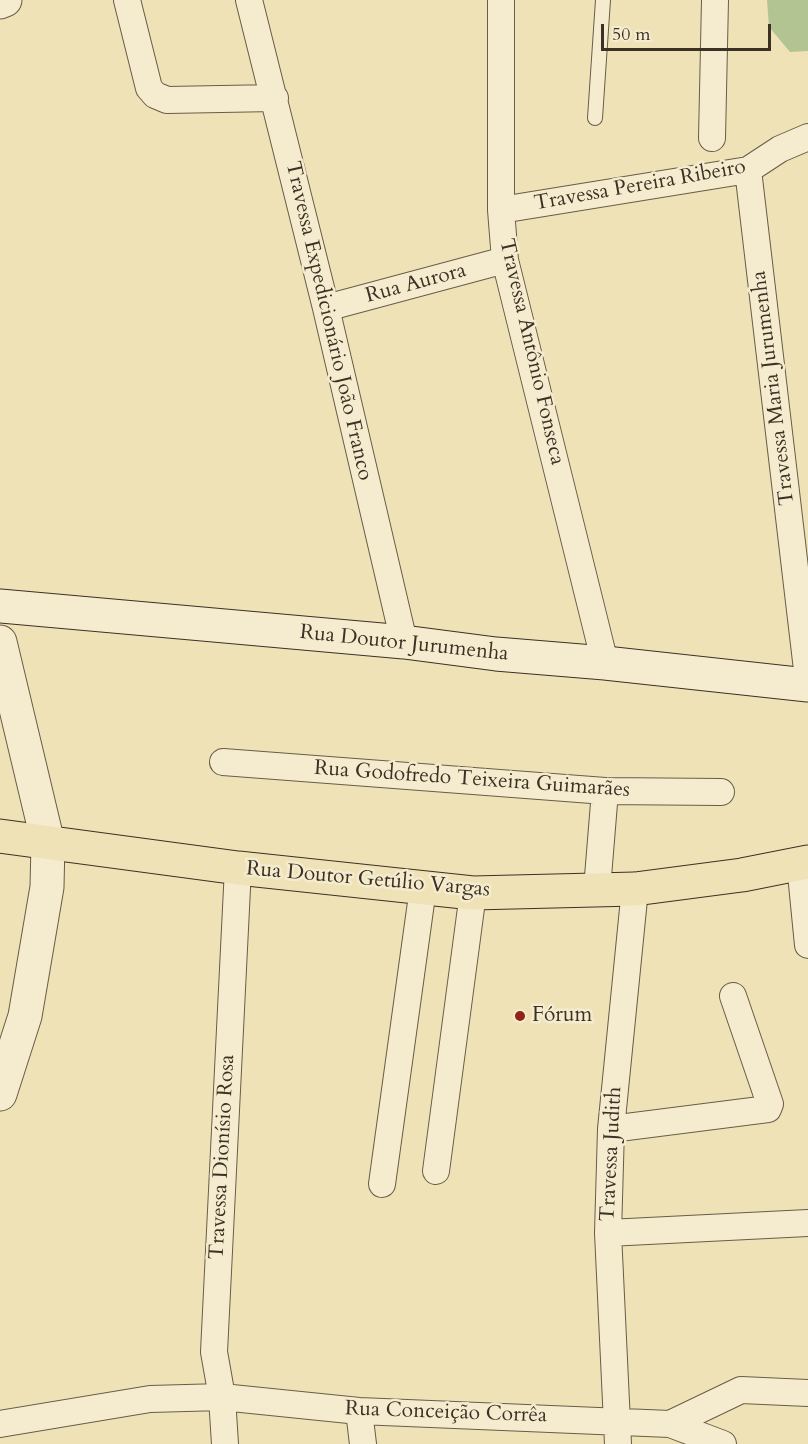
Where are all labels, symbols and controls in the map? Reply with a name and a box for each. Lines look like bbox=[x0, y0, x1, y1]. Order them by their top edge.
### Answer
scale bar bbox=[604, 12, 774, 50]
text: 50 m bbox=[612, 22, 651, 47]
street label: Travessa Pereira Ribeiro bbox=[532, 155, 748, 217]
street label: Travessa Expedicionário João Franco bbox=[279, 159, 377, 483]
street label: Travessa Antônio Fonseca bbox=[493, 237, 569, 467]
street label: Rua Aurora bbox=[363, 259, 469, 309]
street label: Travessa Maria Jurumenha bbox=[747, 269, 801, 507]
street label: Rua Doutor Jurumenha bbox=[298, 621, 510, 667]
street label: Rua Godofredo Teixeira Guimarães bbox=[313, 756, 631, 804]
street label: Rua Doutor Getúlio Vargas bbox=[245, 857, 491, 903]
place label: Fórum bbox=[532, 1003, 592, 1029]
marker: Fórum bbox=[513, 1009, 527, 1023]
street label: Travessa Dionísio Rosa bbox=[205, 1054, 241, 1260]
street label: Travessa Judith bbox=[596, 1086, 628, 1222]
street label: Rua Conceição Corrêa bbox=[345, 1397, 547, 1429]

